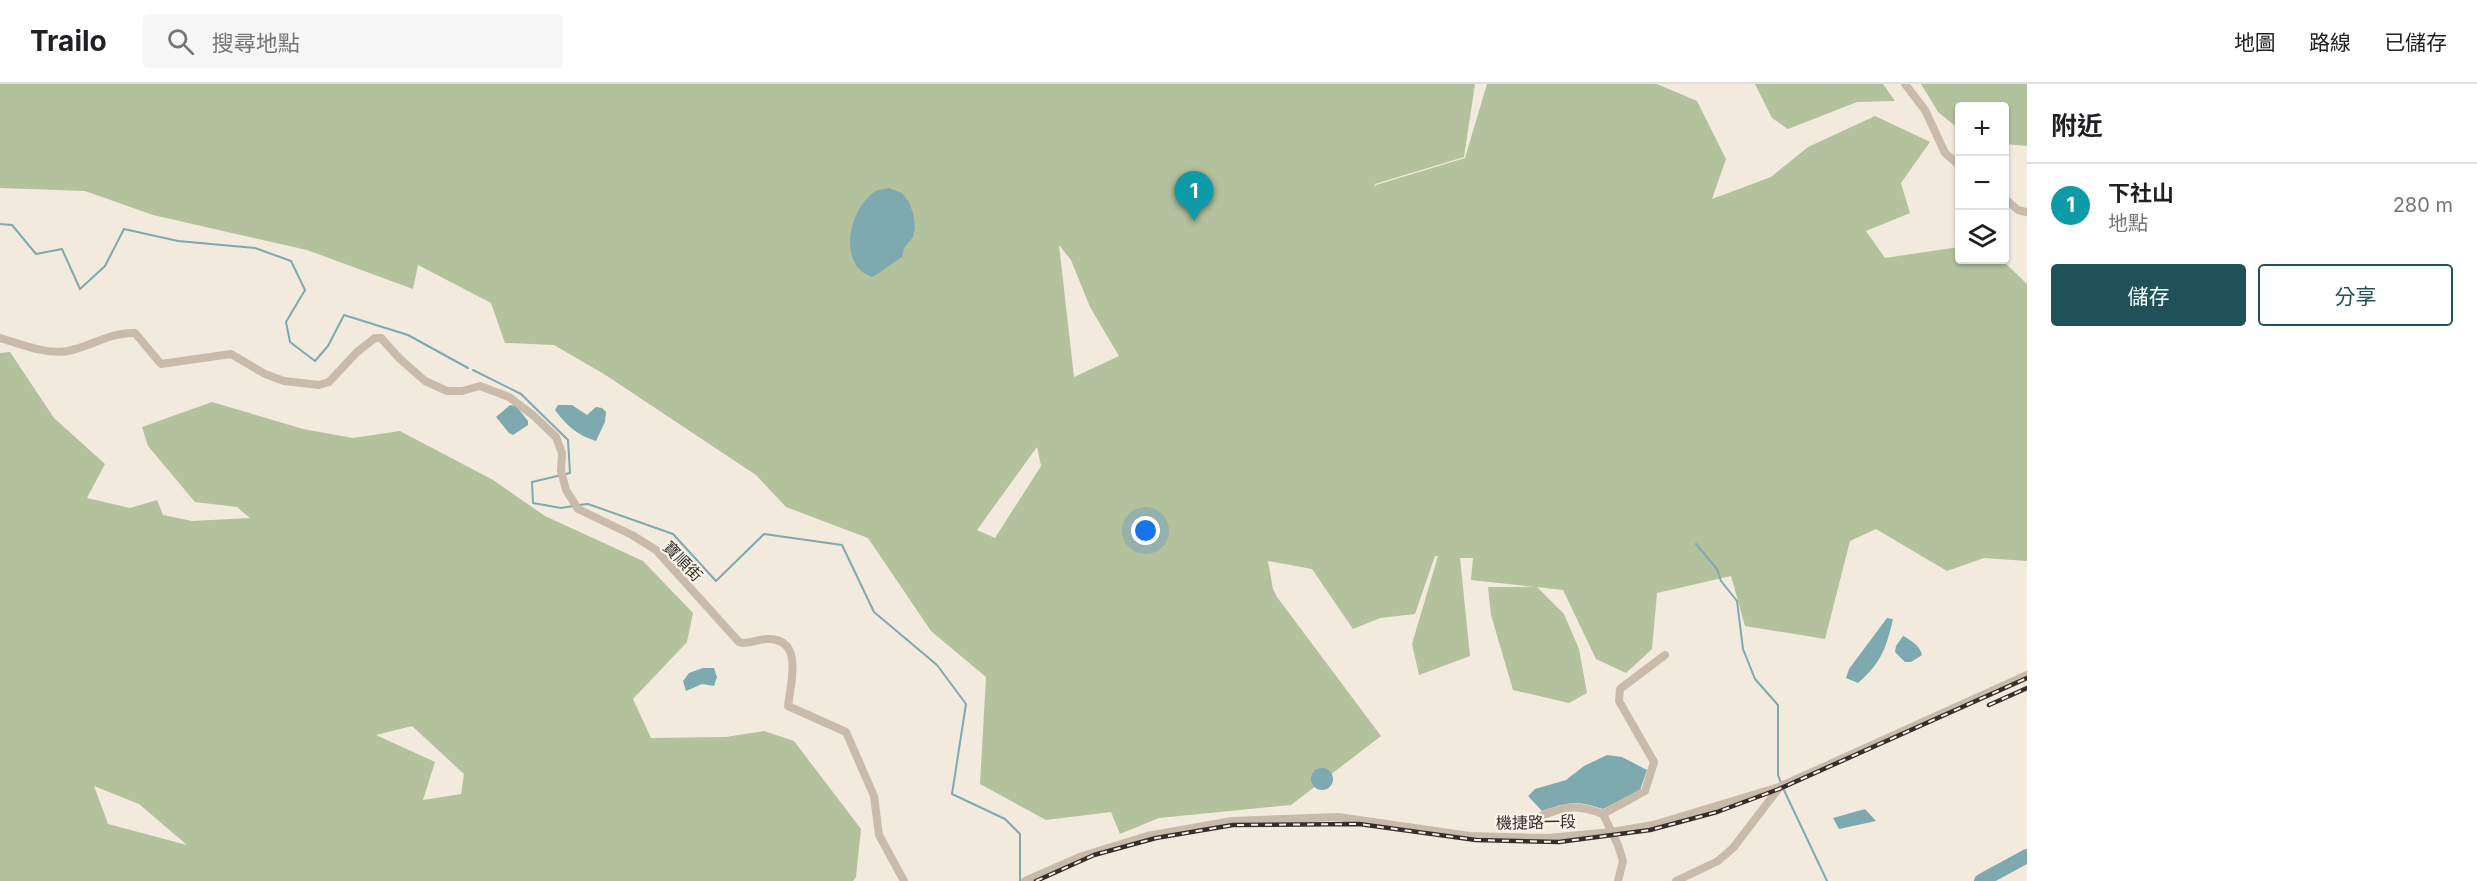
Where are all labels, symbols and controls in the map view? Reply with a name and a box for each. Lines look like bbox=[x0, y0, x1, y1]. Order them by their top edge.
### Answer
search box bbox=[143, 14, 563, 68]
text: Trailo bbox=[30, 24, 107, 58]
icon: search bbox=[164, 25, 197, 58]
text: 搜尋地點 bbox=[212, 30, 300, 56]
text: 地圖 bbox=[2234, 30, 2276, 55]
text: 路線 bbox=[2309, 30, 2351, 55]
text: 已儲存 bbox=[2384, 30, 2447, 55]
map controls bbox=[1955, 102, 2009, 264]
button: + bbox=[1955, 102, 2009, 156]
text: 附近 bbox=[2051, 110, 2103, 141]
button: − bbox=[1955, 156, 2009, 210]
pin: 1 bbox=[1174, 172, 1214, 221]
text: 下社山 bbox=[2108, 180, 2174, 206]
text: 1 bbox=[2066, 193, 2075, 217]
text: 280 m bbox=[2393, 193, 2453, 217]
button: layers bbox=[1955, 210, 2009, 264]
text: 地點 bbox=[2108, 211, 2148, 235]
button: 儲存 bbox=[2051, 264, 2246, 326]
button: 分享 bbox=[2258, 264, 2453, 326]
your location bbox=[1131, 516, 1160, 545]
street label: 寶順街 bbox=[659, 537, 707, 585]
street label: 機捷路一段 bbox=[1496, 811, 1576, 833]

